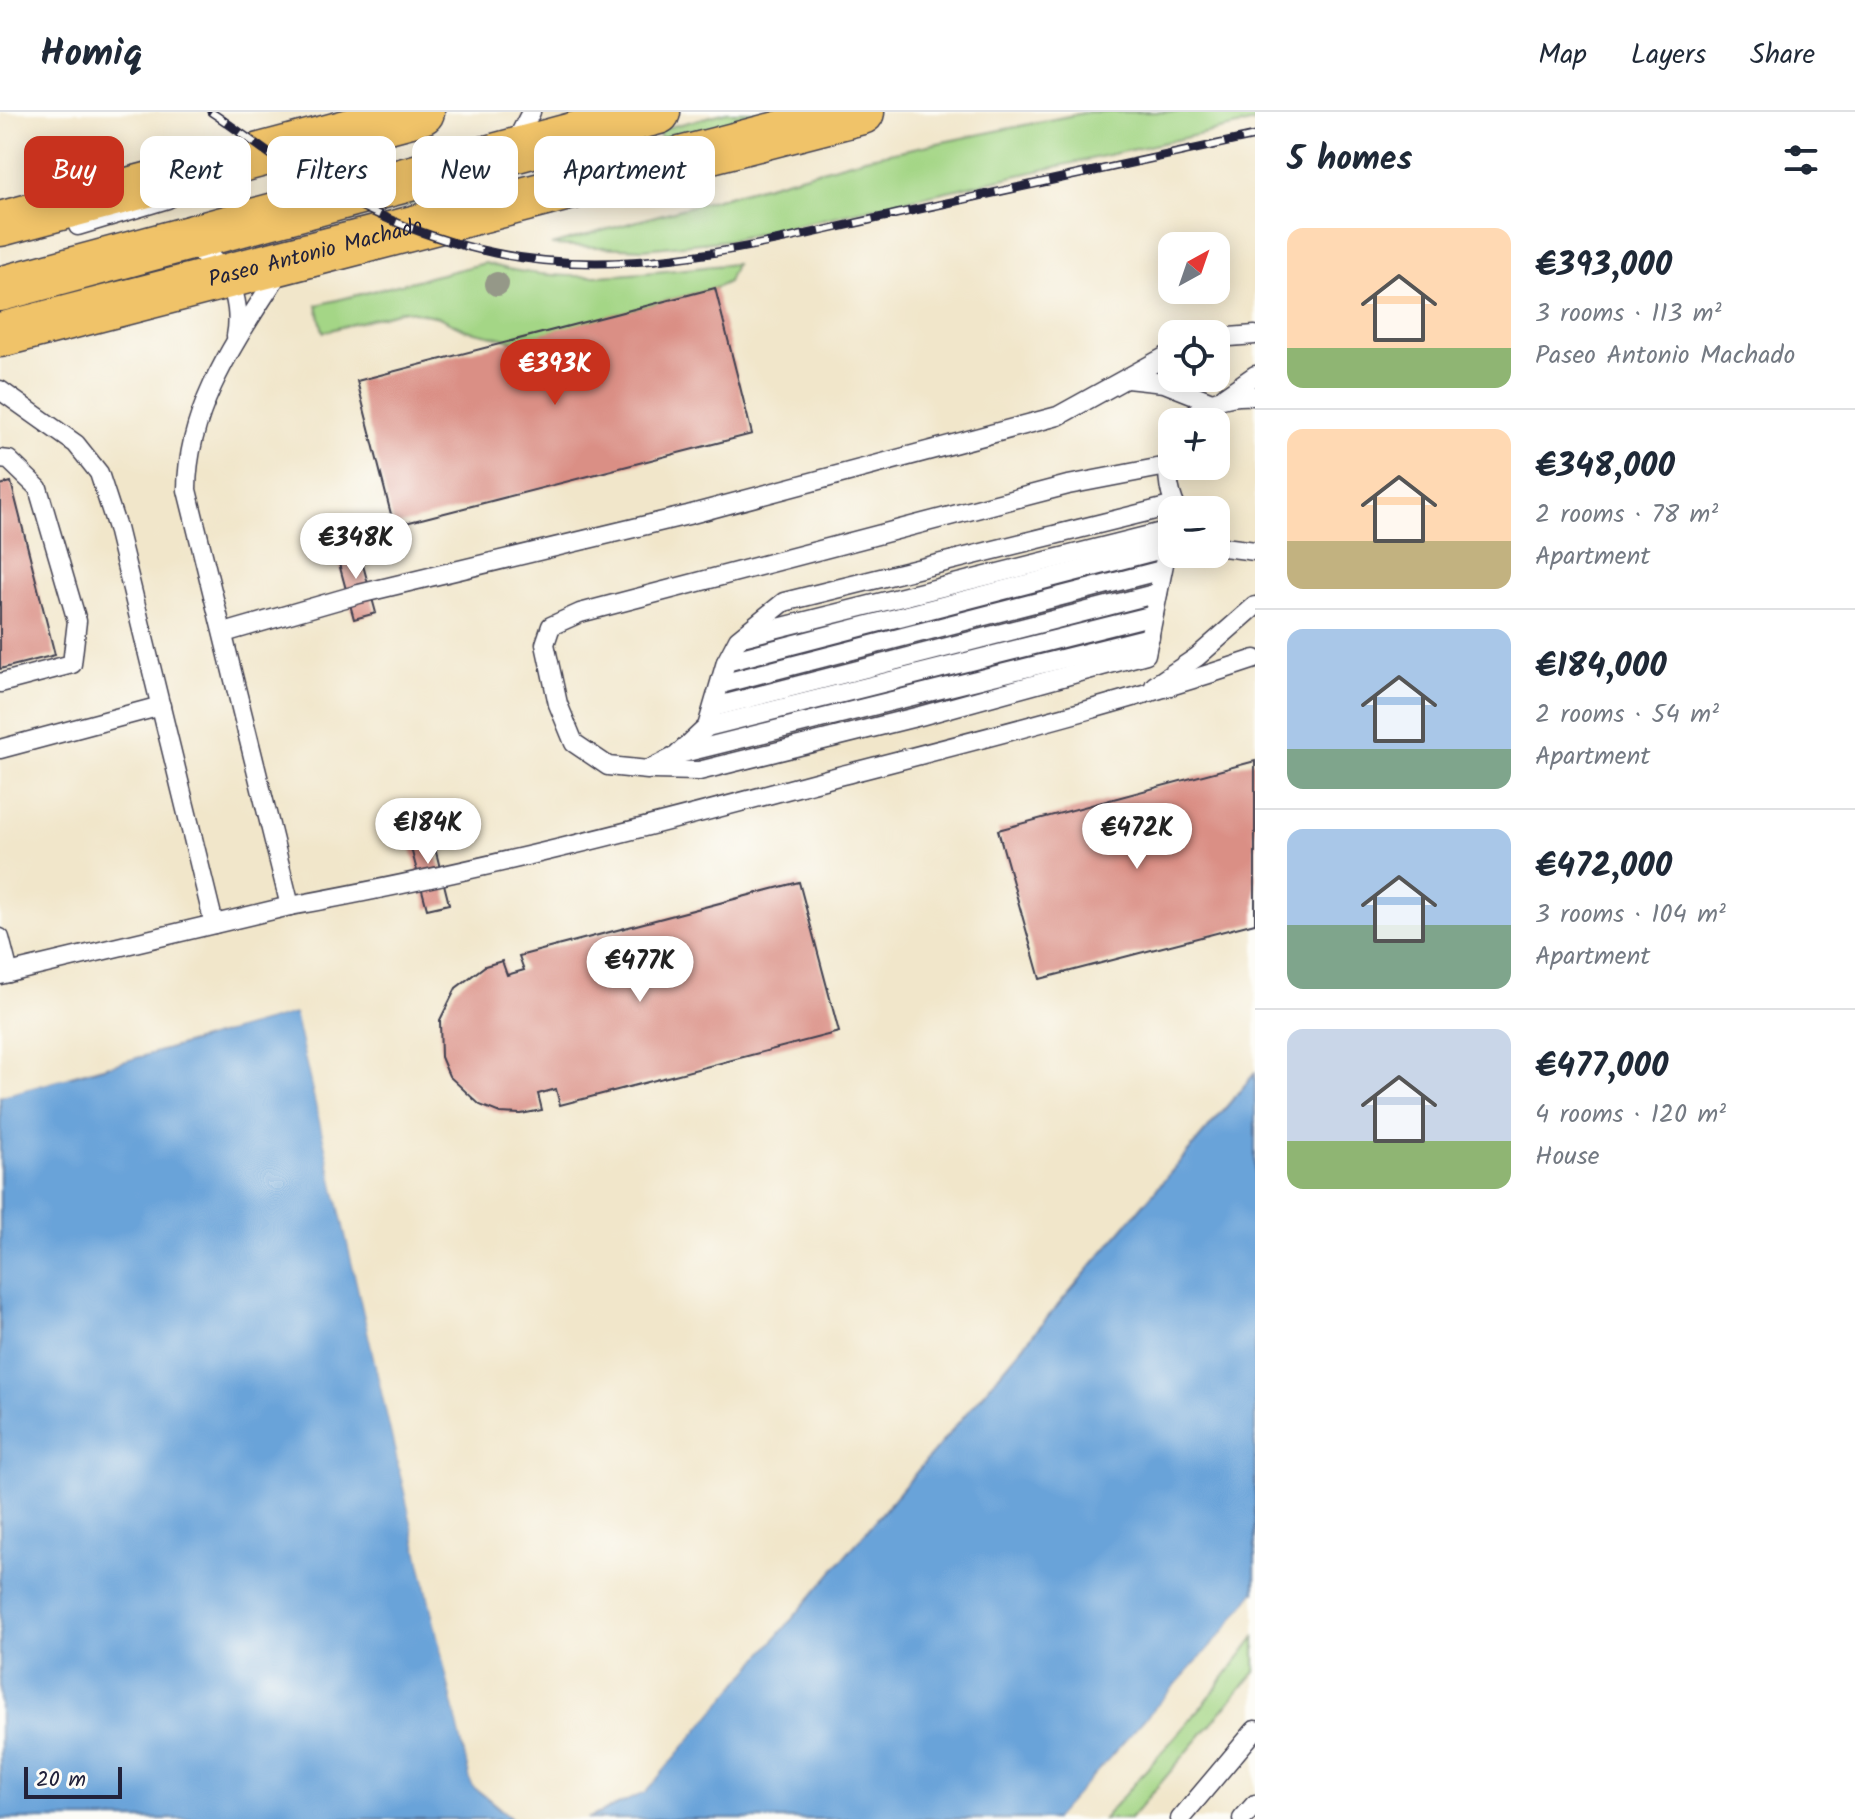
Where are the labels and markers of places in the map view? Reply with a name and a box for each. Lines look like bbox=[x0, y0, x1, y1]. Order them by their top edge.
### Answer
pin: €393K bbox=[499, 339, 611, 407]
pin: €348K bbox=[300, 513, 412, 581]
pin: €184K bbox=[372, 798, 484, 866]
pin: €472K bbox=[1081, 803, 1193, 871]
pin: €477K bbox=[584, 936, 696, 1004]

